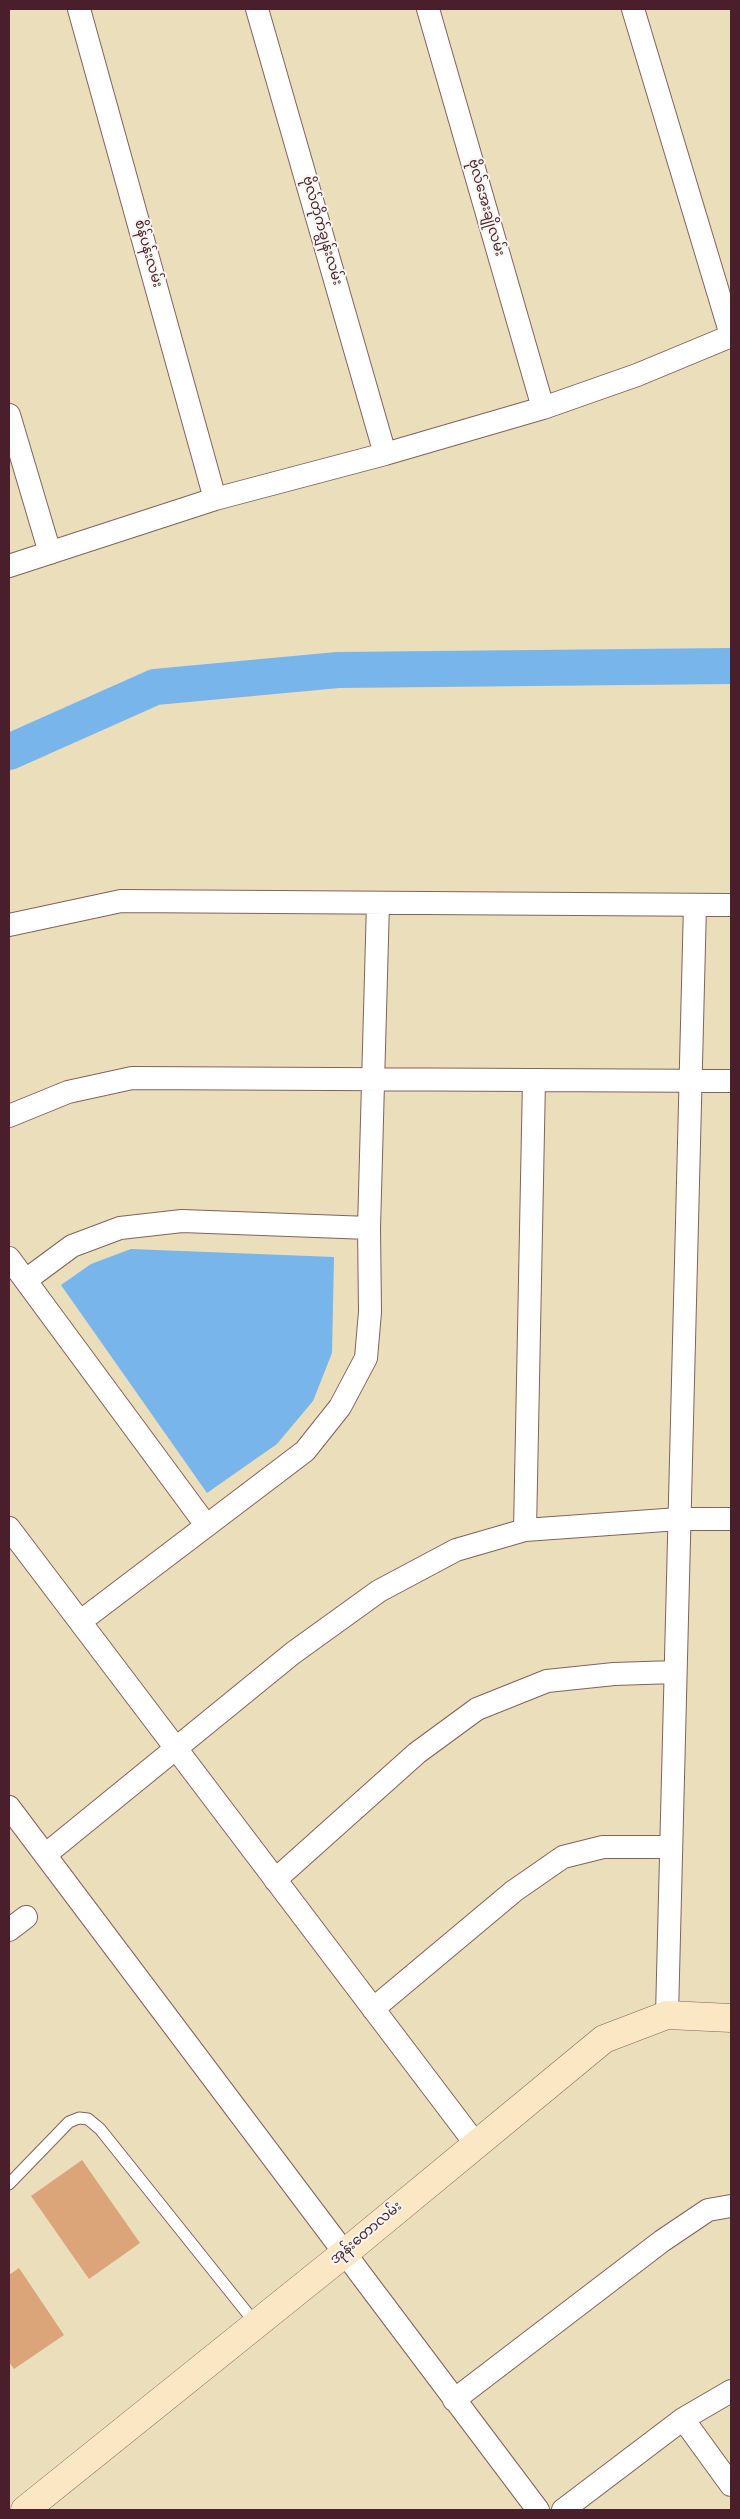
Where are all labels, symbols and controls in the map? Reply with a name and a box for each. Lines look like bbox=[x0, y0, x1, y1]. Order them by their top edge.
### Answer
street label: ဗိုလ်အေးချိုလမ်း bbox=[463, 157, 507, 259]
street label: ဗိုလ်တိုက်ချွန်းလမ်း bbox=[297, 175, 345, 287]
street label: စိန်ပန်းလမ်း bbox=[129, 218, 165, 290]
street label: အုန်းတောလမ်း bbox=[328, 2199, 406, 2269]

